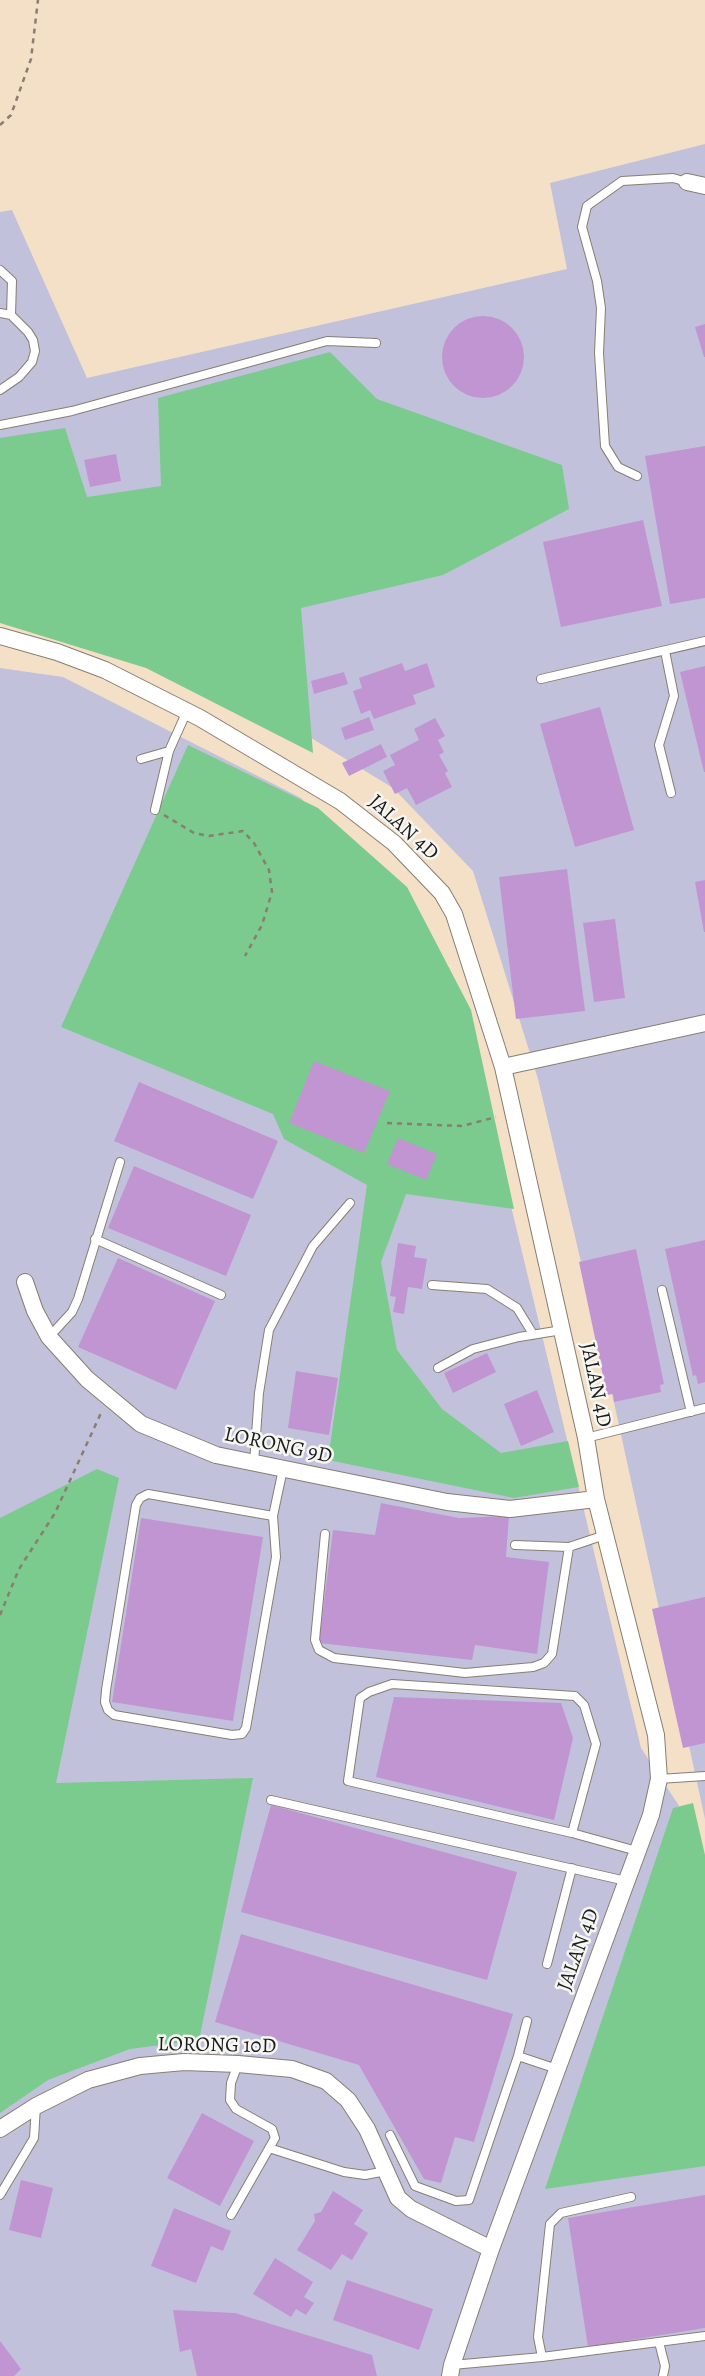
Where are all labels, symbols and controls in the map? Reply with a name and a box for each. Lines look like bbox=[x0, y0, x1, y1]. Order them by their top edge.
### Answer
street label: JALAN 4D bbox=[363, 790, 443, 866]
street label: JALAN 4D bbox=[574, 1340, 616, 1430]
street label: LORONG 9D bbox=[222, 1422, 334, 1470]
street label: JALAN 4D bbox=[552, 1905, 606, 1995]
street label: LORONG 10D bbox=[157, 2032, 277, 2060]

